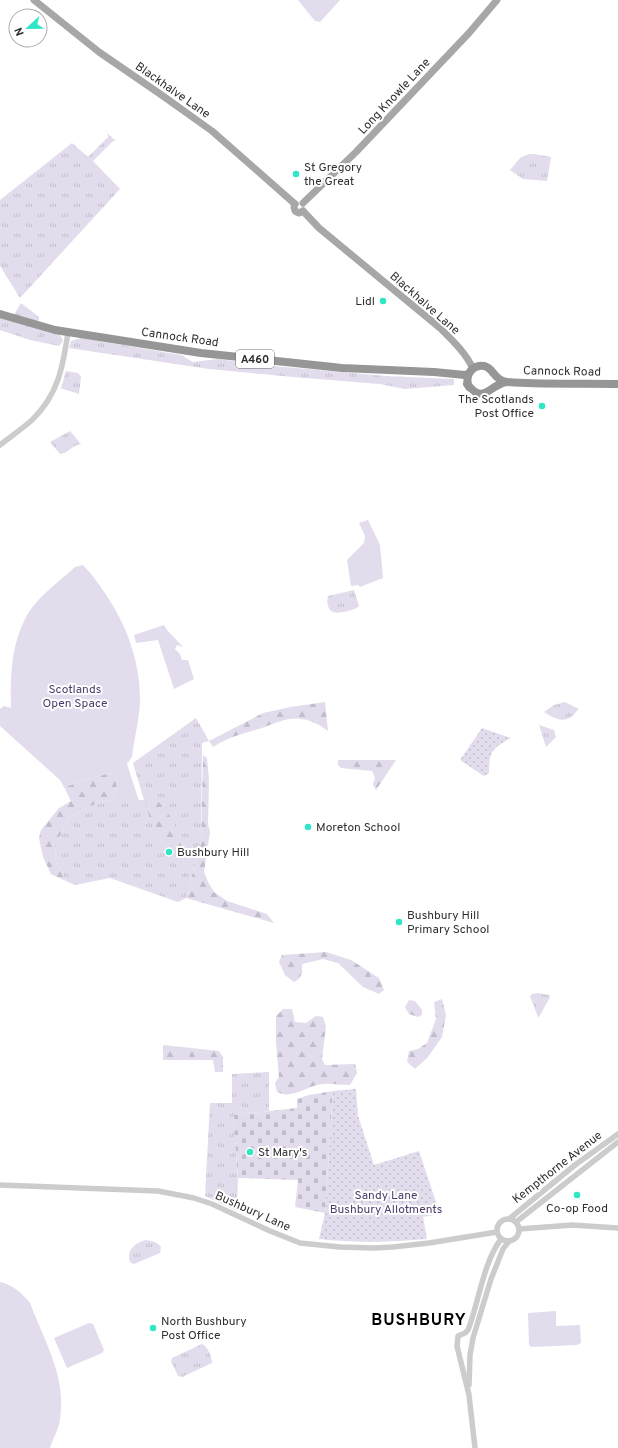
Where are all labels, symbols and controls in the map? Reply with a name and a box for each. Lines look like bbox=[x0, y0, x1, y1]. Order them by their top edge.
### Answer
north arrow bbox=[8, 8, 48, 48]
text: N bbox=[12, 25, 28, 38]
street label: Long Knowle Lane bbox=[355, 55, 434, 138]
street label: Blackhalve Lane bbox=[132, 59, 213, 123]
place label: St Gregory the Great bbox=[304, 160, 362, 190]
marker: St Gregory the Great bbox=[291, 169, 301, 179]
street label: Blackhalve Lane bbox=[386, 269, 463, 339]
place label: Lidl bbox=[355, 294, 375, 310]
marker: Lidl bbox=[378, 296, 388, 306]
street label: Cannock Road bbox=[140, 325, 220, 351]
road number: A460 bbox=[236, 350, 274, 368]
street label: Cannock Road bbox=[523, 363, 601, 381]
place label: The Scotlands Post Office bbox=[458, 392, 534, 422]
marker: The Scotlands Post Office bbox=[537, 401, 547, 411]
park label: Scotlands Open Space bbox=[42, 682, 108, 712]
place label: Moreton School bbox=[316, 820, 400, 836]
marker: Moreton School bbox=[303, 822, 313, 832]
place label: Bushbury Hill bbox=[177, 845, 249, 861]
marker: Bushbury Hill bbox=[164, 847, 174, 857]
place label: Bushbury Hill Primary School bbox=[407, 908, 490, 938]
marker: Bushbury Hill Primary School bbox=[394, 917, 404, 927]
street label: Kempthorne Avenue bbox=[510, 1128, 606, 1208]
place label: St Mary's bbox=[258, 1145, 308, 1161]
marker: St Mary's bbox=[245, 1147, 255, 1157]
street label: Bushbury Lane bbox=[212, 1188, 293, 1236]
park label: Sandy Lane Bushbury Allotments bbox=[330, 1188, 442, 1218]
marker: Co-op Food bbox=[572, 1190, 582, 1200]
place label: Co-op Food bbox=[546, 1201, 608, 1217]
district label: BUSHBURY bbox=[371, 1311, 467, 1331]
place label: North Bushbury Post Office bbox=[161, 1314, 247, 1344]
marker: North Bushbury Post Office bbox=[148, 1323, 158, 1333]

